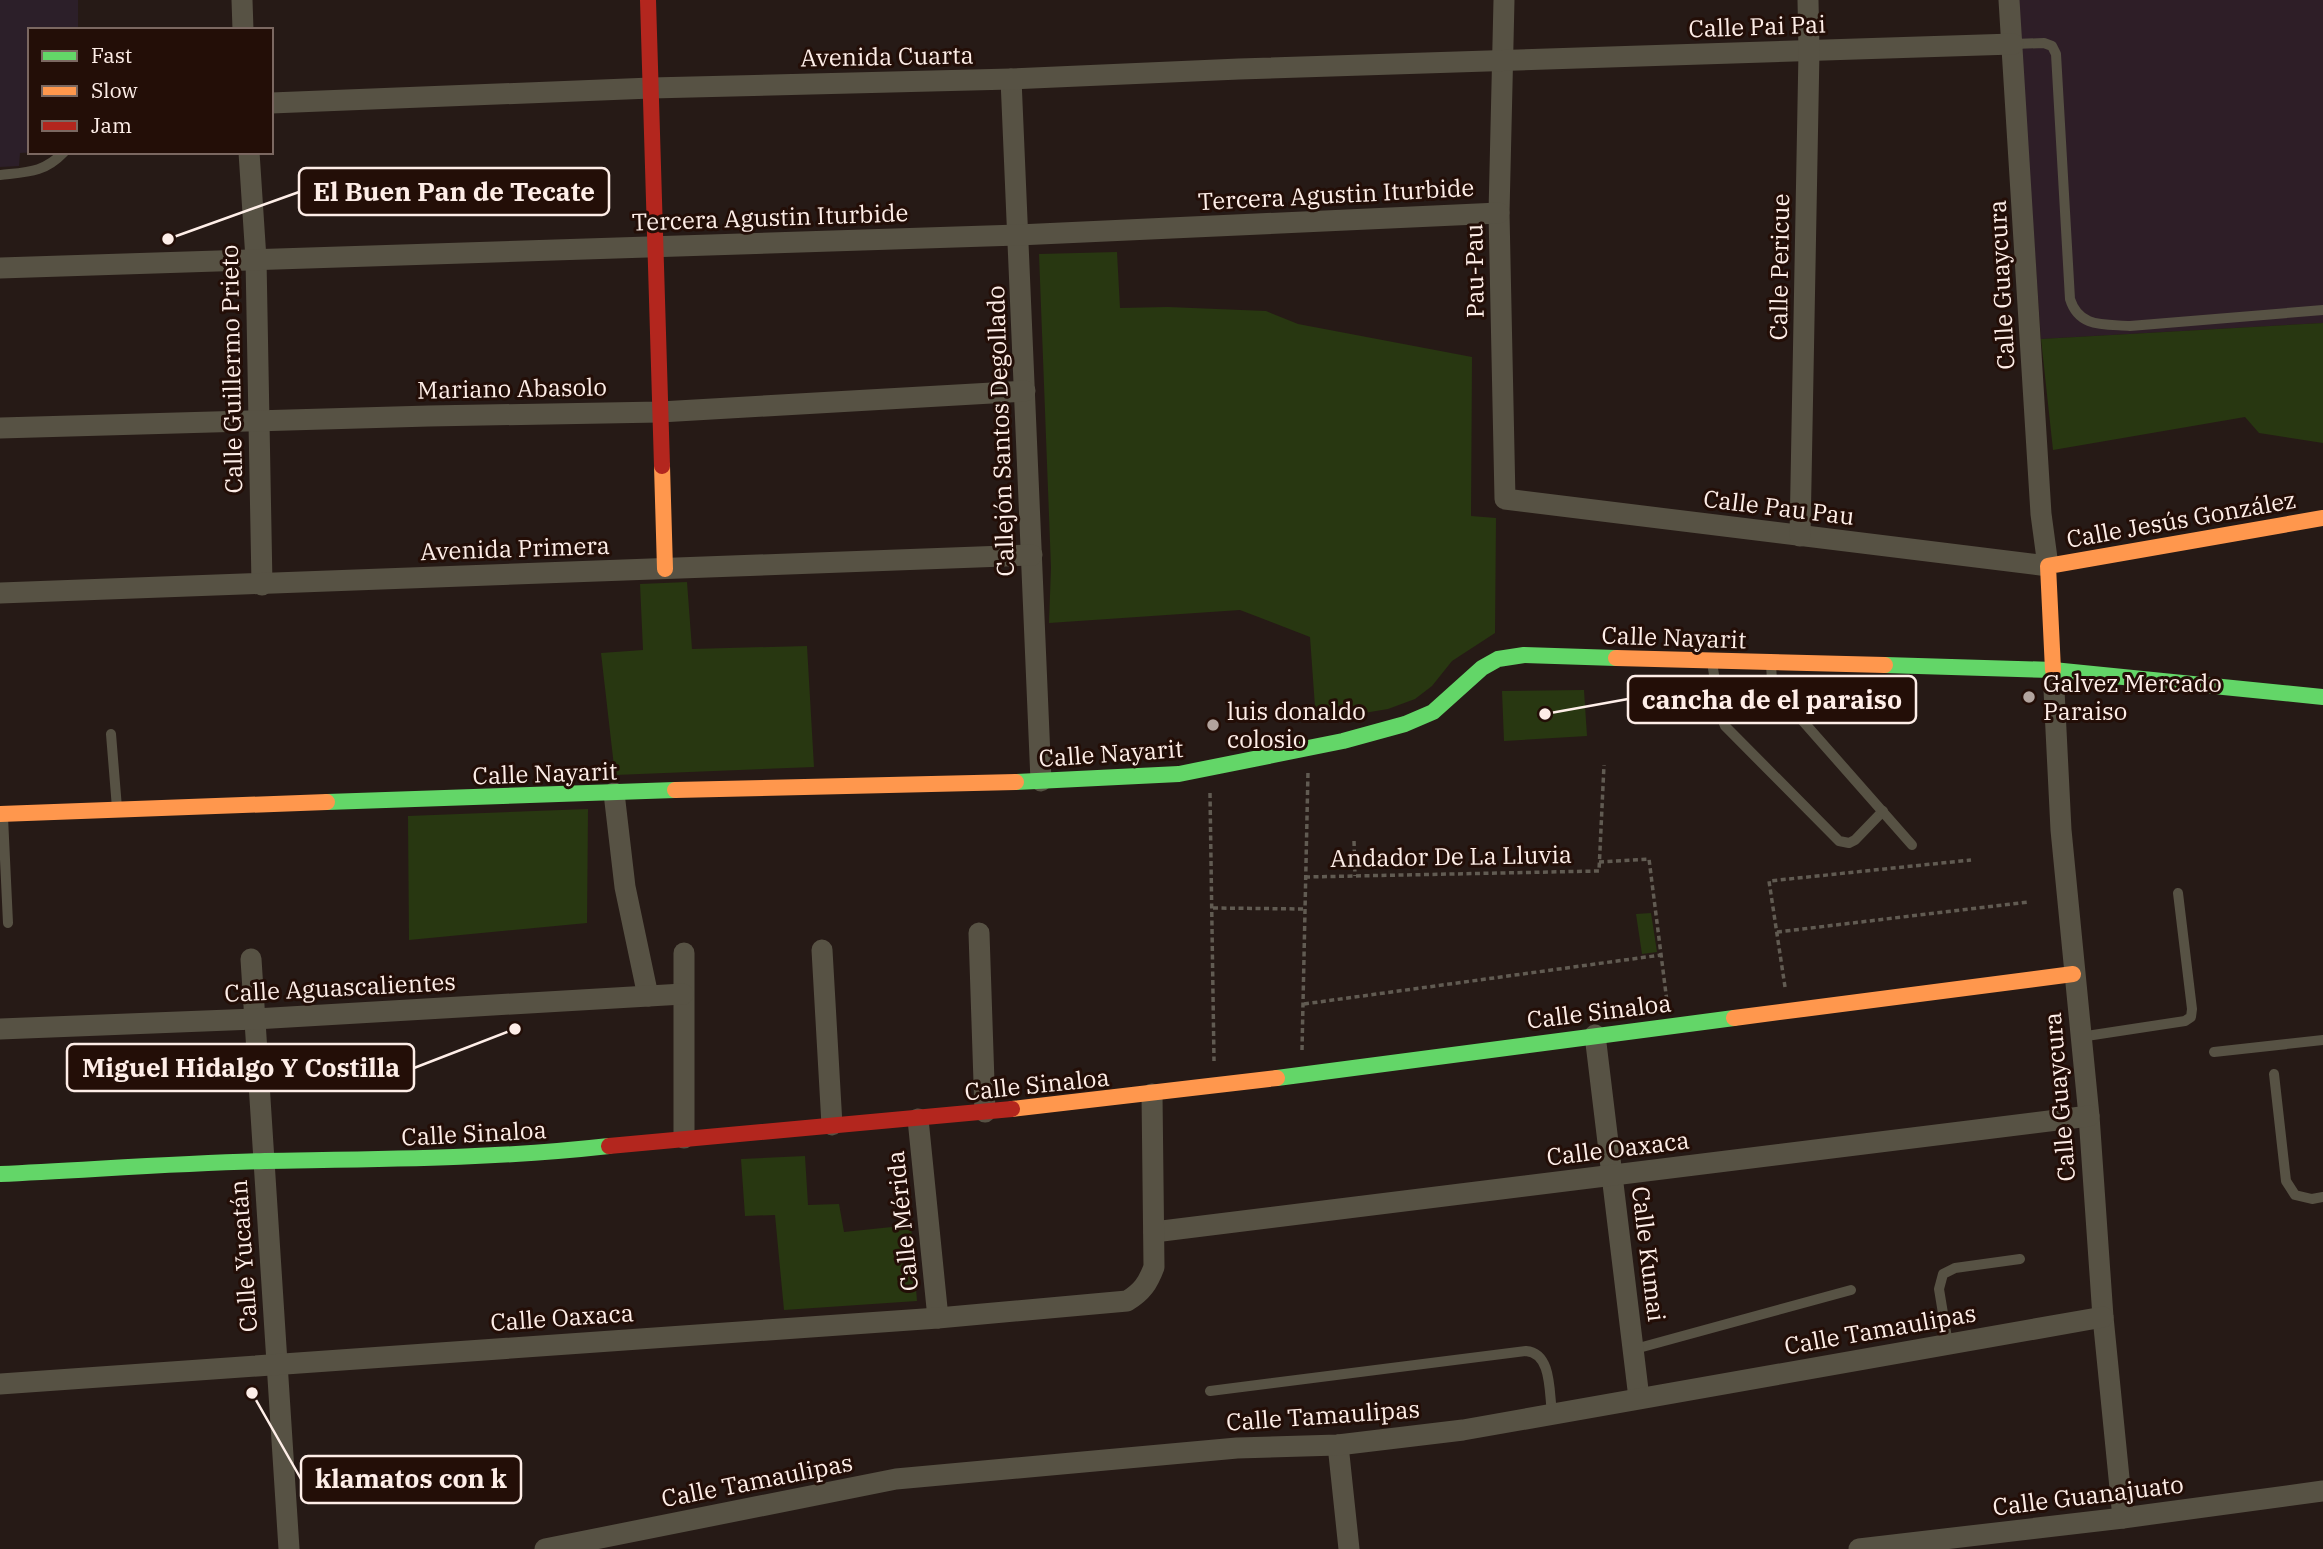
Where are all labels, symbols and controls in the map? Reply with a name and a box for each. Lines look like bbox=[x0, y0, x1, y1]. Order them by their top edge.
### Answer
street label: Calle Pai Pai bbox=[1688, 8, 1826, 44]
legend bbox=[28, 28, 273, 154]
street label: Avenida Cuarta bbox=[800, 38, 974, 74]
text: Fast bbox=[91, 41, 132, 69]
text: Slow bbox=[91, 76, 138, 104]
text: Jam bbox=[91, 111, 132, 139]
callout: El Buen Pan de Tecate bbox=[299, 168, 609, 215]
street label: Tercera Agustin Iturbide bbox=[1197, 171, 1475, 217]
text: El Buen Pan de Tecate bbox=[313, 174, 595, 208]
street label: Calle Pericue bbox=[1762, 193, 1796, 341]
street label: Tercera Agustin Iturbide bbox=[631, 196, 909, 238]
street label: Calle Guaycura bbox=[1981, 199, 2021, 371]
street label: Pau-Pau bbox=[1457, 223, 1491, 318]
street label: Calle Guillermo Prieto bbox=[213, 244, 249, 494]
street label: Callejón Santos Degollado bbox=[979, 285, 1021, 577]
street label: Mariano Abasolo bbox=[417, 370, 607, 406]
street label: Calle Pau Pau bbox=[1702, 482, 1856, 532]
street label: Calle Jesús González bbox=[2064, 483, 2298, 555]
street label: Avenida Primera bbox=[420, 529, 610, 567]
street label: Calle Nayarit bbox=[1601, 618, 1747, 656]
place label: Galvez Mercado Paraiso bbox=[2043, 667, 2222, 727]
callout: cancha de el paraiso bbox=[1628, 676, 1916, 723]
text: cancha de el paraiso bbox=[1642, 682, 1902, 716]
marker: Galvez Mercado Paraiso bbox=[2021, 689, 2037, 705]
place label: luis donaldo colosio bbox=[1227, 695, 1366, 755]
marker: luis donaldo colosio bbox=[1205, 717, 1221, 733]
street label: Calle Nayarit bbox=[1038, 732, 1184, 774]
street label: Calle Nayarit bbox=[472, 754, 618, 792]
street label: Andador De La Lluvia bbox=[1330, 838, 1572, 874]
street label: Calle Aguascalientes bbox=[223, 965, 457, 1009]
street label: Calle Sinaloa bbox=[1525, 986, 1673, 1036]
street label: Calle Guaycura bbox=[2036, 1011, 2082, 1183]
callout: Miguel Hidalgo Y Costilla bbox=[67, 1044, 414, 1091]
text: Miguel Hidalgo Y Costilla bbox=[82, 1050, 400, 1084]
street label: Calle Sinaloa bbox=[963, 1060, 1111, 1108]
street label: Calle Sinaloa bbox=[401, 1113, 547, 1153]
street label: Calle Oaxaca bbox=[1545, 1123, 1691, 1173]
street label: Calle Mérida bbox=[879, 1149, 925, 1293]
street label: Calle Yucatán bbox=[222, 1179, 264, 1333]
street label: Calle Kumai bbox=[1625, 1185, 1673, 1323]
street label: Calle Oaxaca bbox=[489, 1296, 635, 1338]
street label: Calle Tamaulipas bbox=[1782, 1296, 1978, 1362]
street label: Calle Tamaulipas bbox=[1225, 1392, 1421, 1438]
street label: Calle Tamaulipas bbox=[659, 1446, 855, 1514]
callout: klamatos con k bbox=[301, 1456, 521, 1503]
text: klamatos con k bbox=[315, 1461, 508, 1495]
street label: Calle Guanajuato bbox=[1991, 1467, 2185, 1523]

